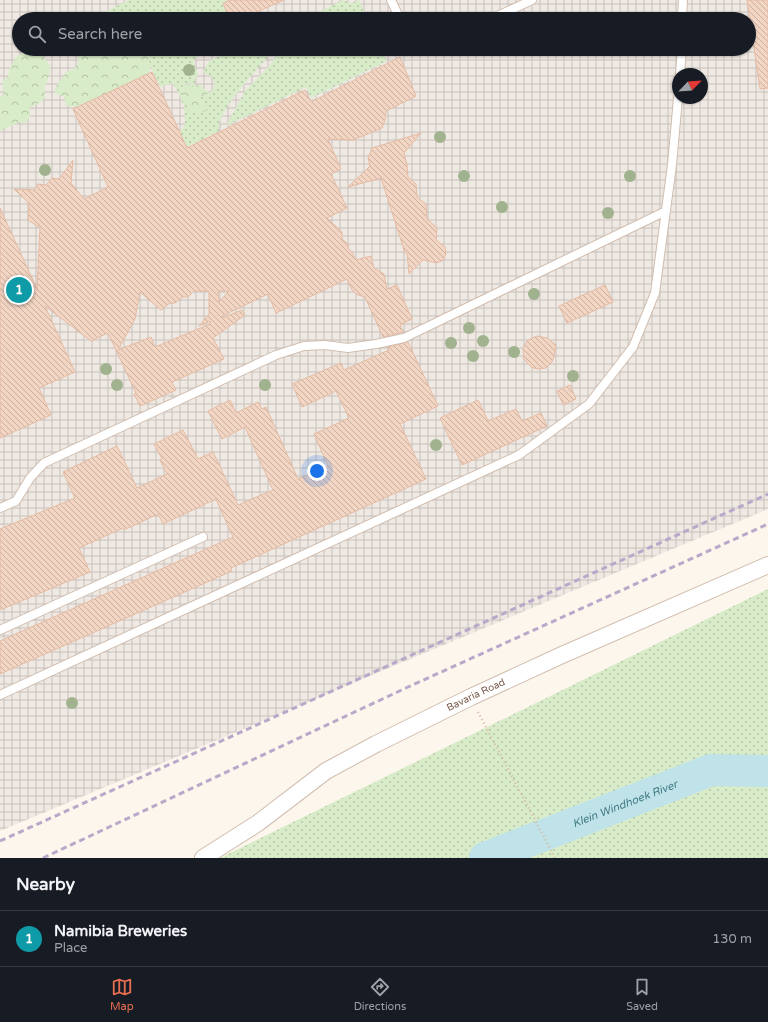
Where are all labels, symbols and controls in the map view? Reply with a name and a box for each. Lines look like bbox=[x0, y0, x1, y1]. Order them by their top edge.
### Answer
search box bbox=[12, 12, 756, 56]
icon: search bbox=[26, 23, 48, 45]
text: Search here bbox=[58, 25, 142, 43]
north arrow bbox=[672, 68, 708, 104]
pin: 1 bbox=[6, 275, 32, 305]
your location bbox=[307, 461, 327, 481]
street label: Bavaria Road bbox=[445, 676, 507, 714]
water label: Klein Windhoek River bbox=[570, 777, 681, 830]
text: Nearby bbox=[16, 874, 75, 895]
text: Namibia Breweries bbox=[54, 922, 187, 940]
text: 1 bbox=[25, 931, 33, 947]
text: 130 m bbox=[712, 931, 752, 947]
text: Place bbox=[54, 940, 87, 956]
tab: Map bbox=[110, 976, 134, 1013]
tab: Directions bbox=[354, 976, 406, 1013]
tab: Saved bbox=[626, 976, 658, 1013]

